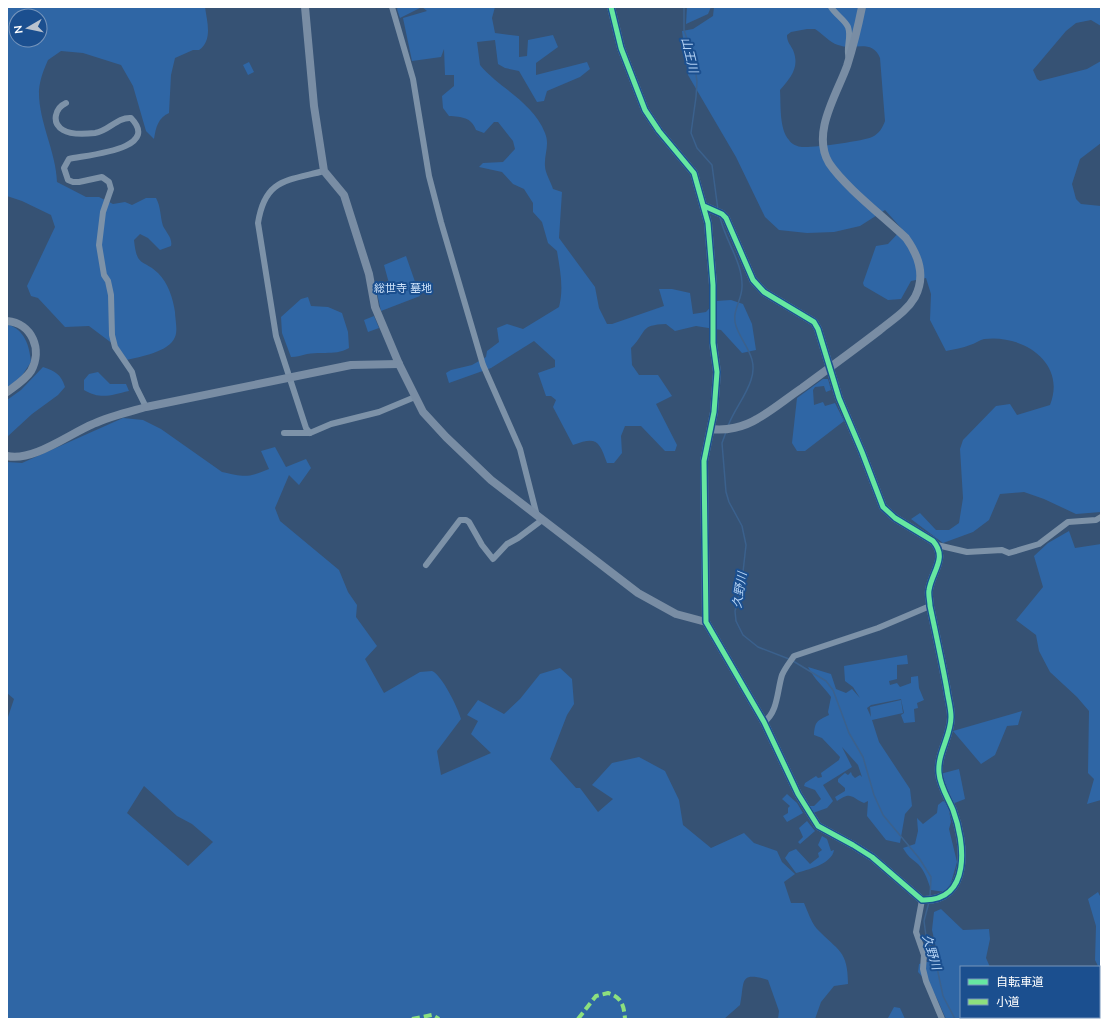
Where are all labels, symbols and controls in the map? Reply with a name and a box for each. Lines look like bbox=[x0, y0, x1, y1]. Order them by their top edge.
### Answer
north arrow bbox=[8, 8, 48, 48]
text: N bbox=[11, 24, 26, 35]
water label: 山王川 bbox=[678, 36, 702, 76]
park label: 総世寺 墓地 bbox=[374, 281, 432, 295]
water label: 久野川 bbox=[729, 569, 750, 609]
water label: 久野川 bbox=[920, 933, 945, 973]
legend bbox=[960, 966, 1100, 1018]
text: 自転車道 bbox=[996, 974, 1044, 989]
text: 小道 bbox=[996, 994, 1020, 1009]

